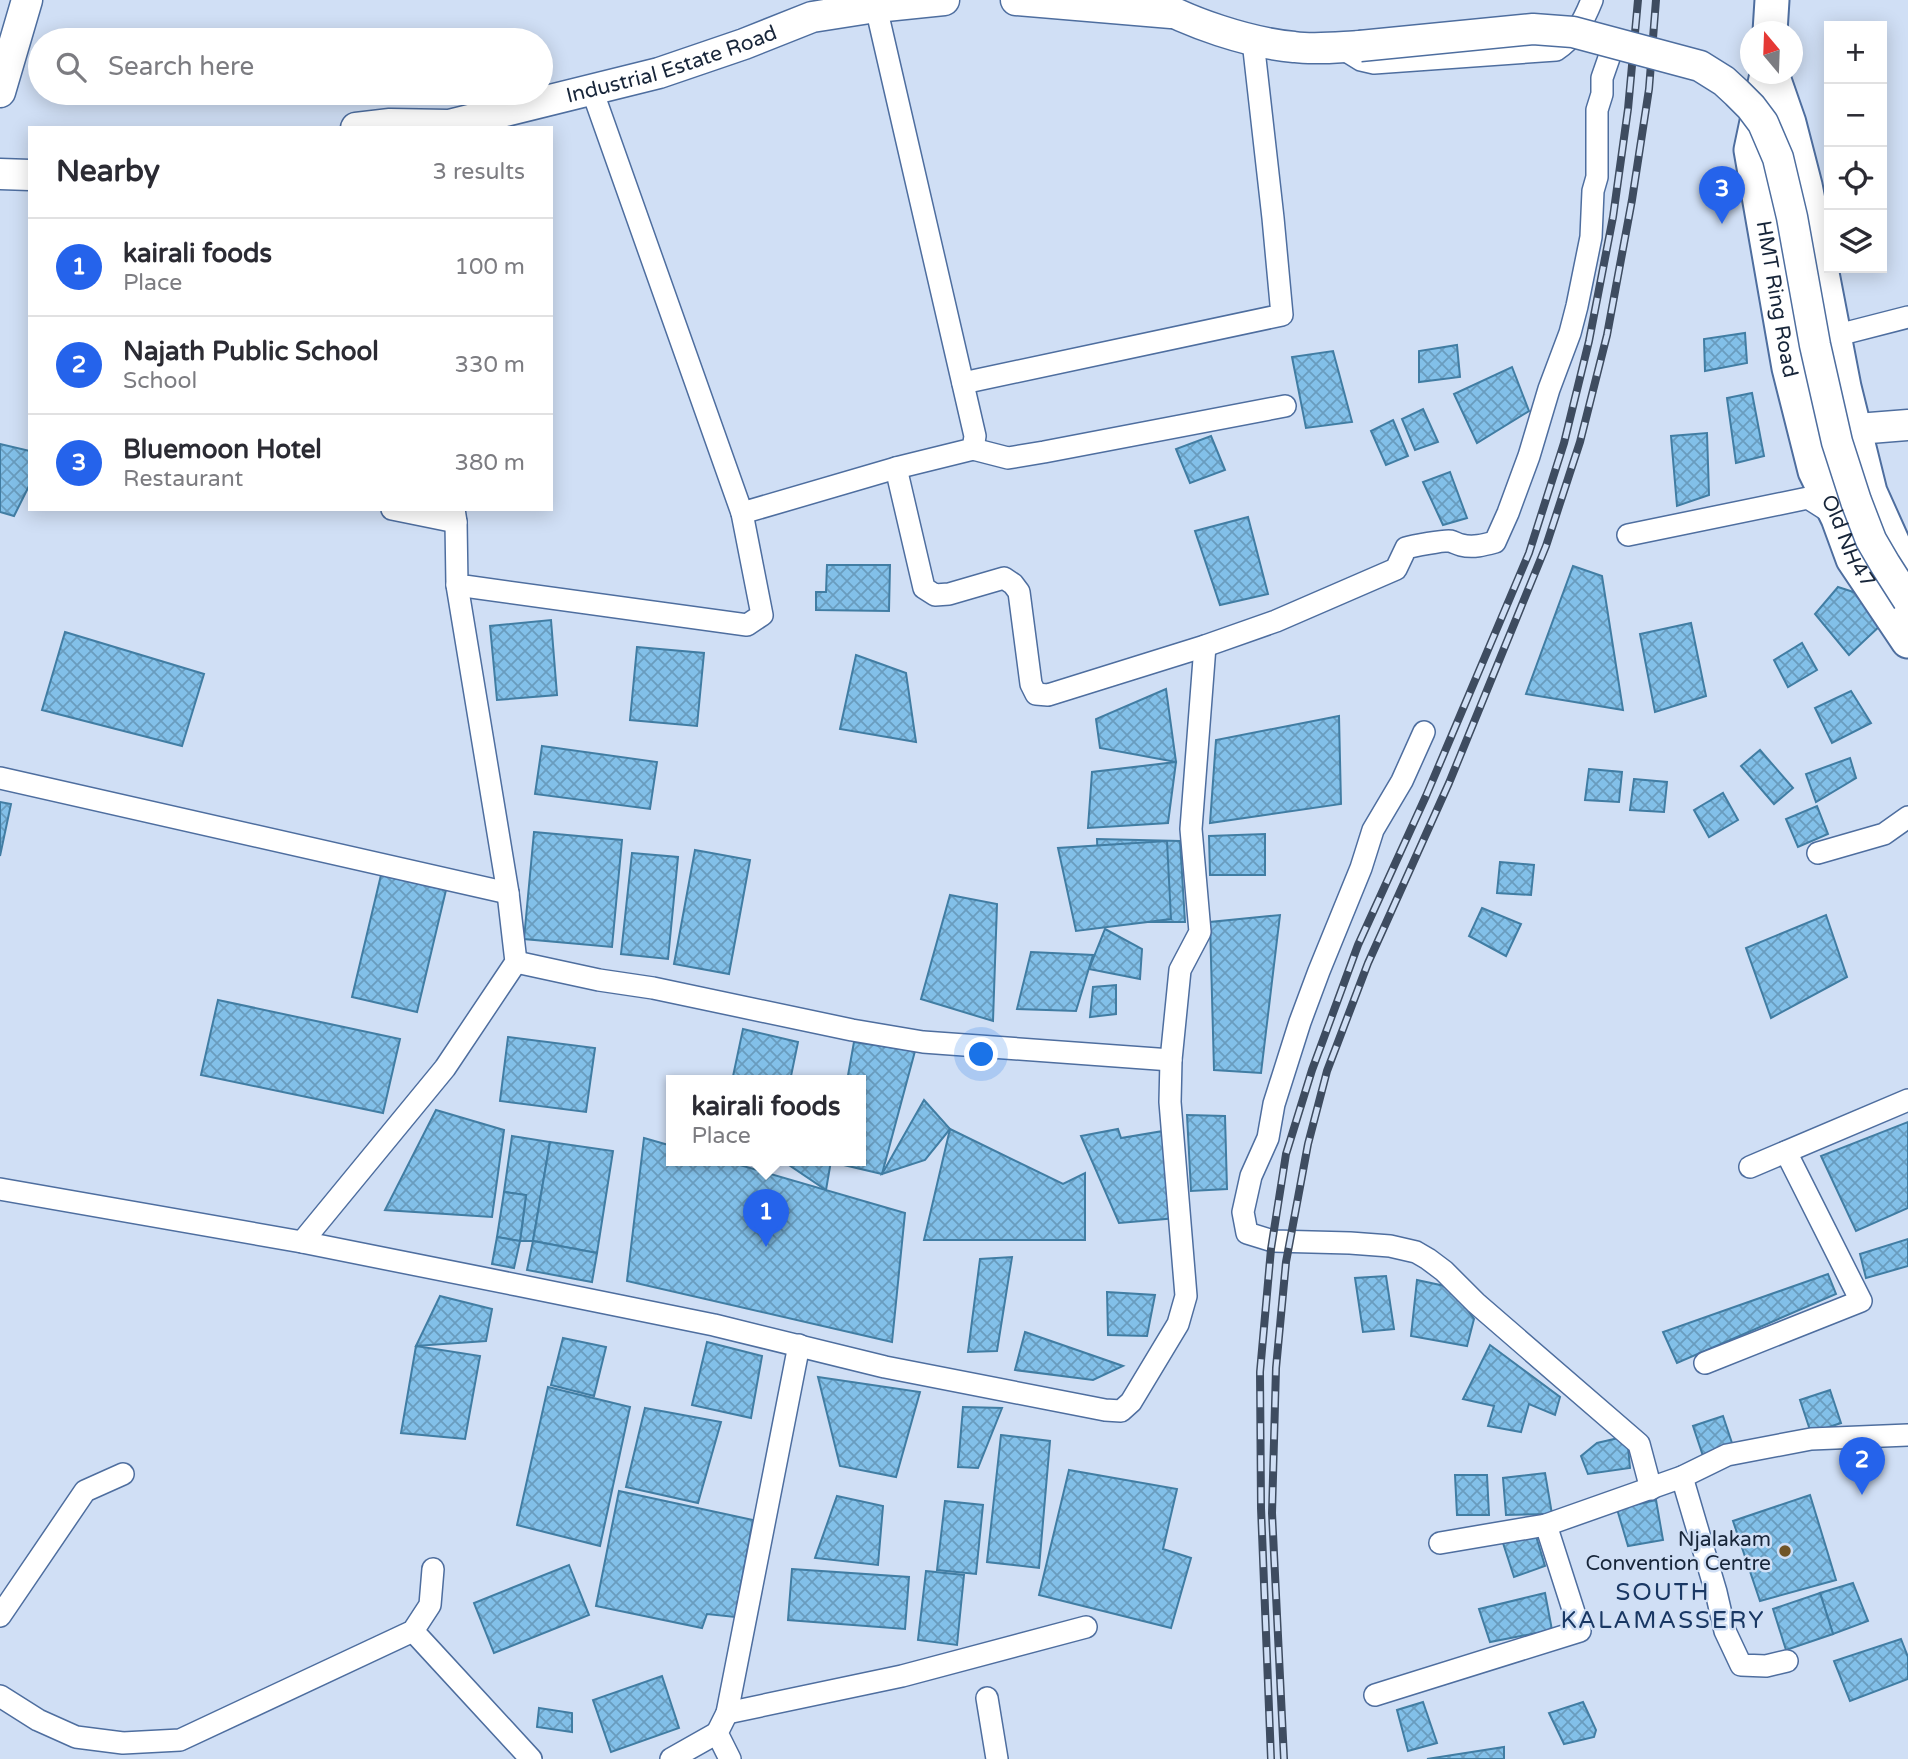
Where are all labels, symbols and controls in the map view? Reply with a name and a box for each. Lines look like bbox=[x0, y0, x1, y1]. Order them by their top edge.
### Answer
street label: Industrial Estate Road bbox=[564, 20, 780, 108]
north arrow bbox=[1740, 21, 1803, 84]
map controls bbox=[1824, 21, 1887, 273]
button: + bbox=[1824, 21, 1887, 84]
search box bbox=[28, 28, 553, 105]
icon: search bbox=[52, 48, 90, 86]
text: Search here bbox=[108, 51, 254, 82]
button: − bbox=[1824, 84, 1887, 147]
button: locate bbox=[1824, 147, 1887, 210]
text: Nearby bbox=[56, 153, 160, 190]
text: 3 results bbox=[432, 158, 525, 186]
pin: 3 bbox=[1699, 166, 1745, 224]
button: layers bbox=[1824, 210, 1887, 273]
street label: HMT Ring Road bbox=[1751, 219, 1803, 380]
text: kairali foods bbox=[123, 238, 272, 269]
text: 1 bbox=[72, 253, 86, 281]
text: 100 m bbox=[455, 253, 525, 281]
text: Place bbox=[123, 269, 182, 297]
text: Najath Public School bbox=[123, 336, 379, 367]
text: 2 bbox=[72, 351, 86, 379]
text: 330 m bbox=[455, 351, 525, 379]
text: School bbox=[123, 367, 197, 395]
text: Bluemoon Hotel bbox=[123, 434, 322, 465]
text: 3 bbox=[72, 449, 86, 477]
text: 380 m bbox=[455, 449, 525, 477]
text: Restaurant bbox=[123, 465, 243, 493]
street label: Old NH47 bbox=[1816, 490, 1881, 592]
your location bbox=[964, 1037, 998, 1071]
popup bbox=[666, 1075, 866, 1166]
text: kairali foods bbox=[692, 1091, 840, 1122]
text: Place bbox=[692, 1122, 751, 1150]
pin: 1 bbox=[743, 1189, 789, 1247]
pin: 2 bbox=[1839, 1437, 1885, 1495]
place label: Njalakam Convention Centre bbox=[1585, 1527, 1771, 1576]
marker: Njalakam Convention Centre bbox=[1777, 1543, 1793, 1559]
district label: SOUTH KALAMASSERY bbox=[1560, 1578, 1766, 1635]

